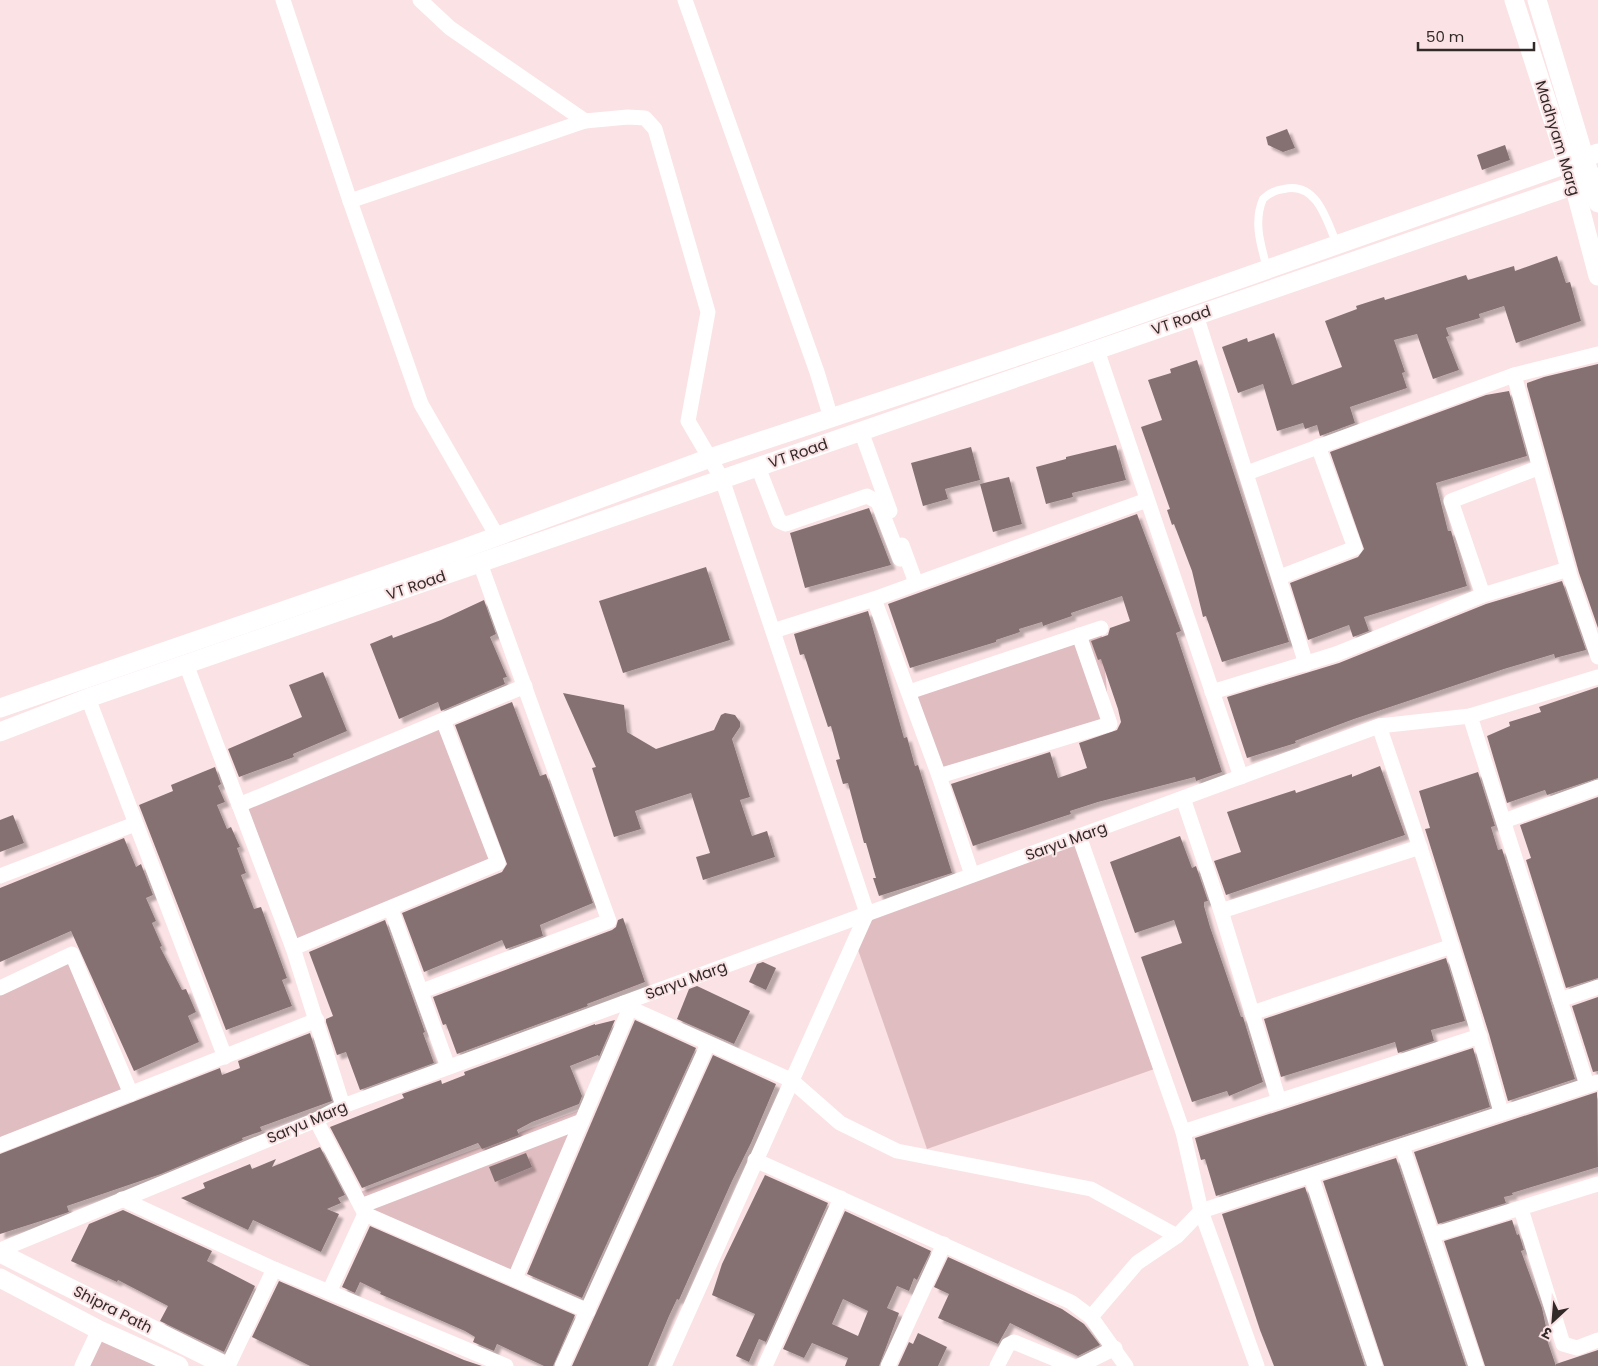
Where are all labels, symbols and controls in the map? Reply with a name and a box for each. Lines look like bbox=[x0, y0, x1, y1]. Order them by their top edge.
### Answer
scale bar bbox=[1418, 20, 1534, 52]
text: 50 m bbox=[1426, 26, 1464, 47]
street label: Madhyam Marg bbox=[1530, 78, 1586, 198]
street label: VT Road bbox=[1149, 300, 1213, 340]
street label: VT Road bbox=[766, 433, 830, 473]
street label: VT Road bbox=[384, 565, 448, 605]
street label: Saryu Marg bbox=[1022, 817, 1110, 865]
street label: Saryu Marg bbox=[642, 956, 730, 1004]
street label: Saryu Marg bbox=[264, 1096, 350, 1148]
street label: Shipra Path bbox=[70, 1280, 156, 1338]
north arrow bbox=[1528, 1296, 1578, 1346]
text: उ bbox=[1538, 1321, 1556, 1344]

